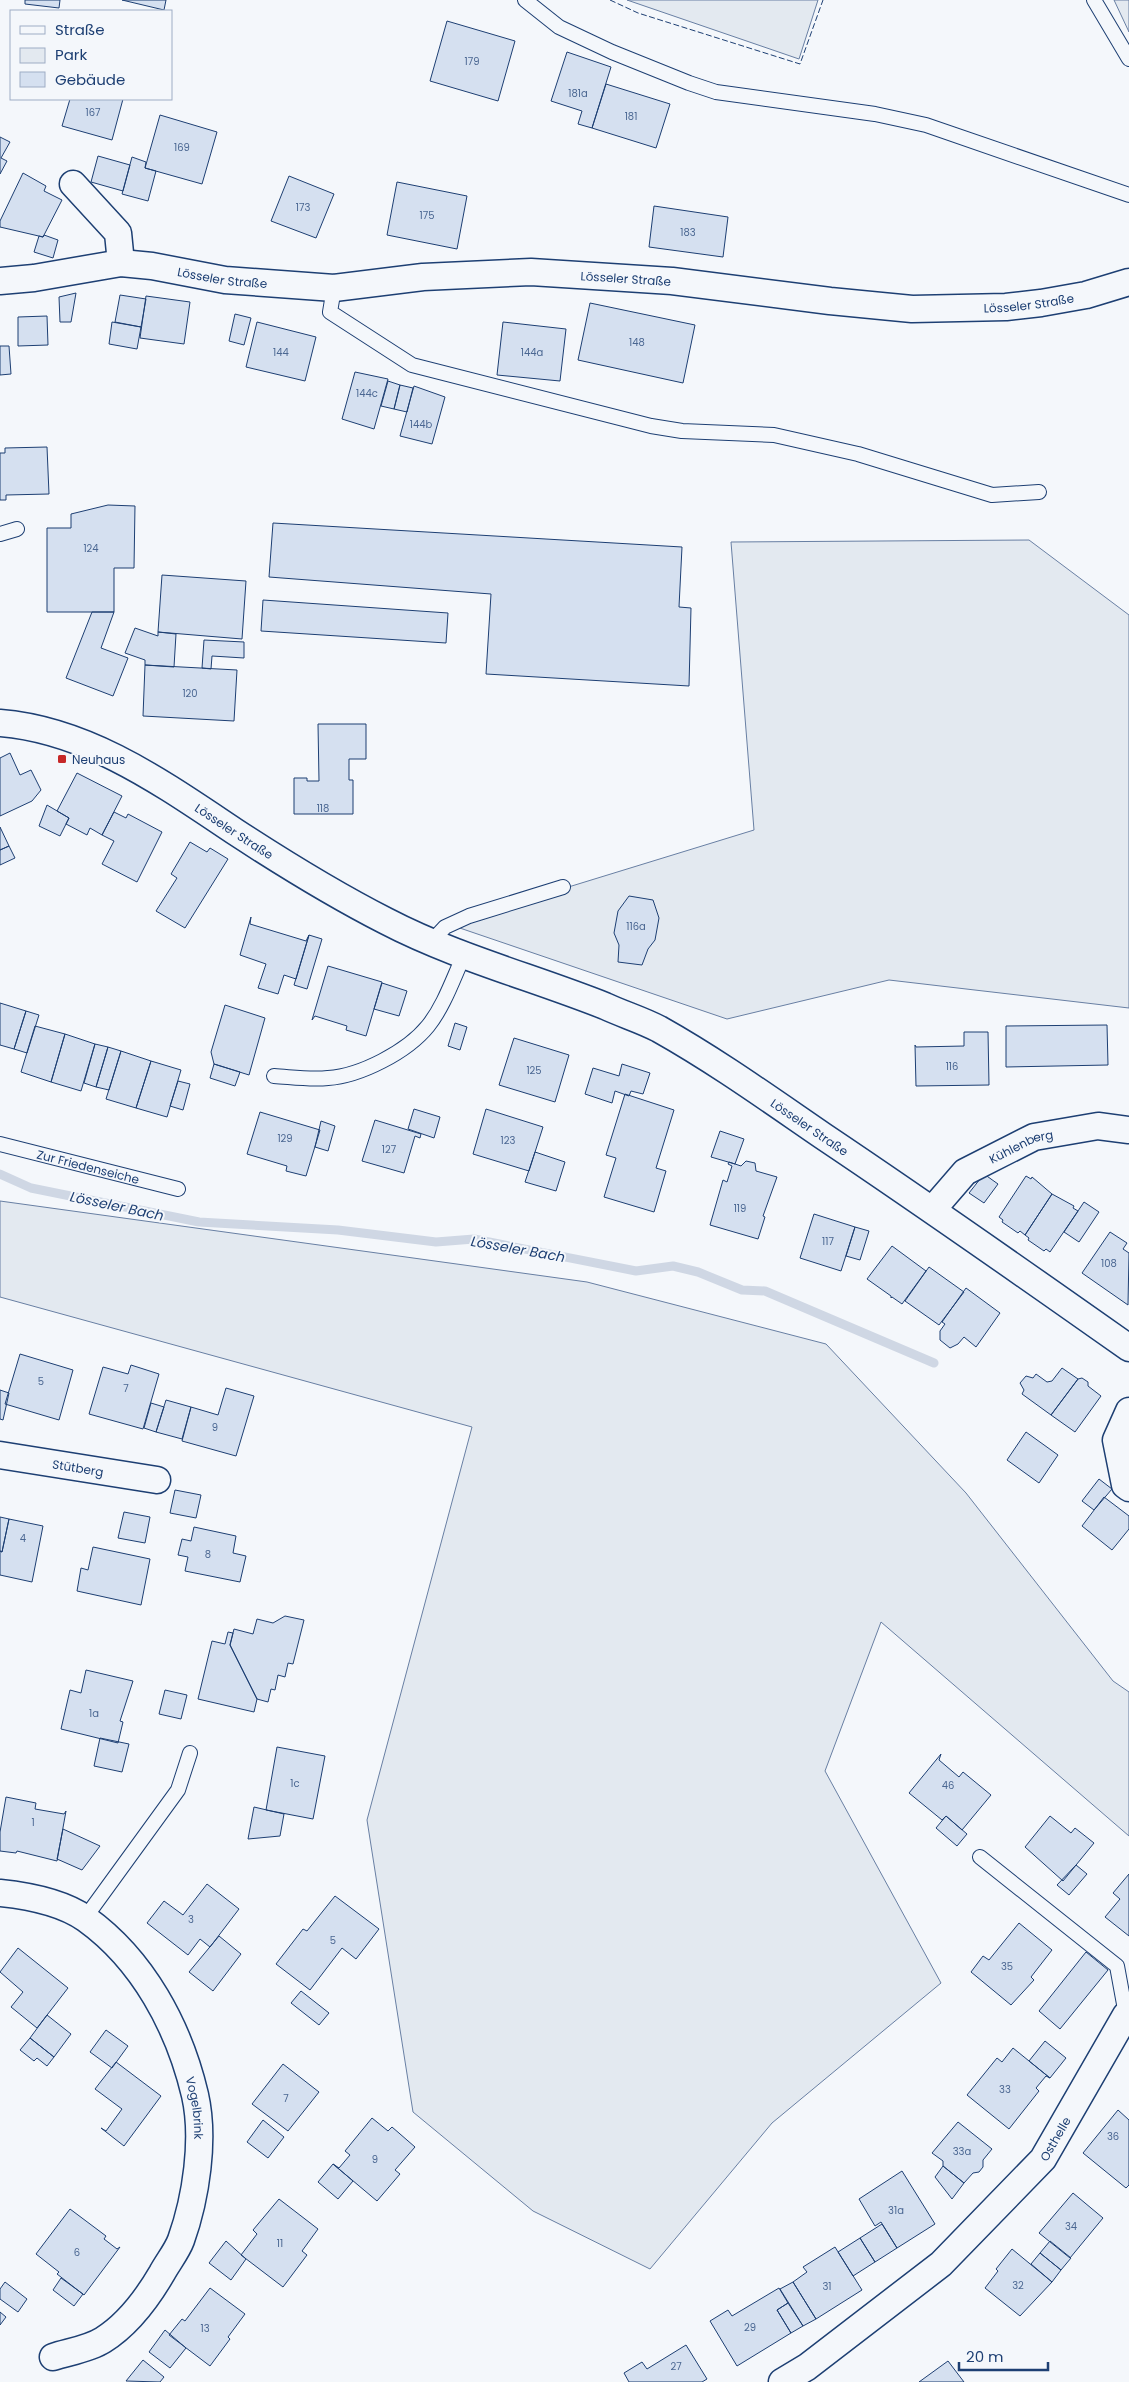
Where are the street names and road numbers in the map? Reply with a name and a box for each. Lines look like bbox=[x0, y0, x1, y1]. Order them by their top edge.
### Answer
street label: Lösseler Straße bbox=[176, 263, 268, 292]
street label: Lösseler Straße bbox=[580, 267, 672, 289]
street label: Lösseler Straße bbox=[984, 289, 1075, 316]
street label: Lösseler Straße bbox=[192, 799, 277, 863]
street label: Lösseler Straße bbox=[768, 1094, 852, 1159]
street label: Kühlenberg bbox=[986, 1125, 1054, 1167]
street label: Zur Friedenseiche bbox=[35, 1145, 141, 1187]
street label: Stütberg bbox=[51, 1455, 105, 1480]
street label: Vogelbrink bbox=[182, 2074, 208, 2140]
street label: Osthelle bbox=[1035, 2113, 1074, 2164]

